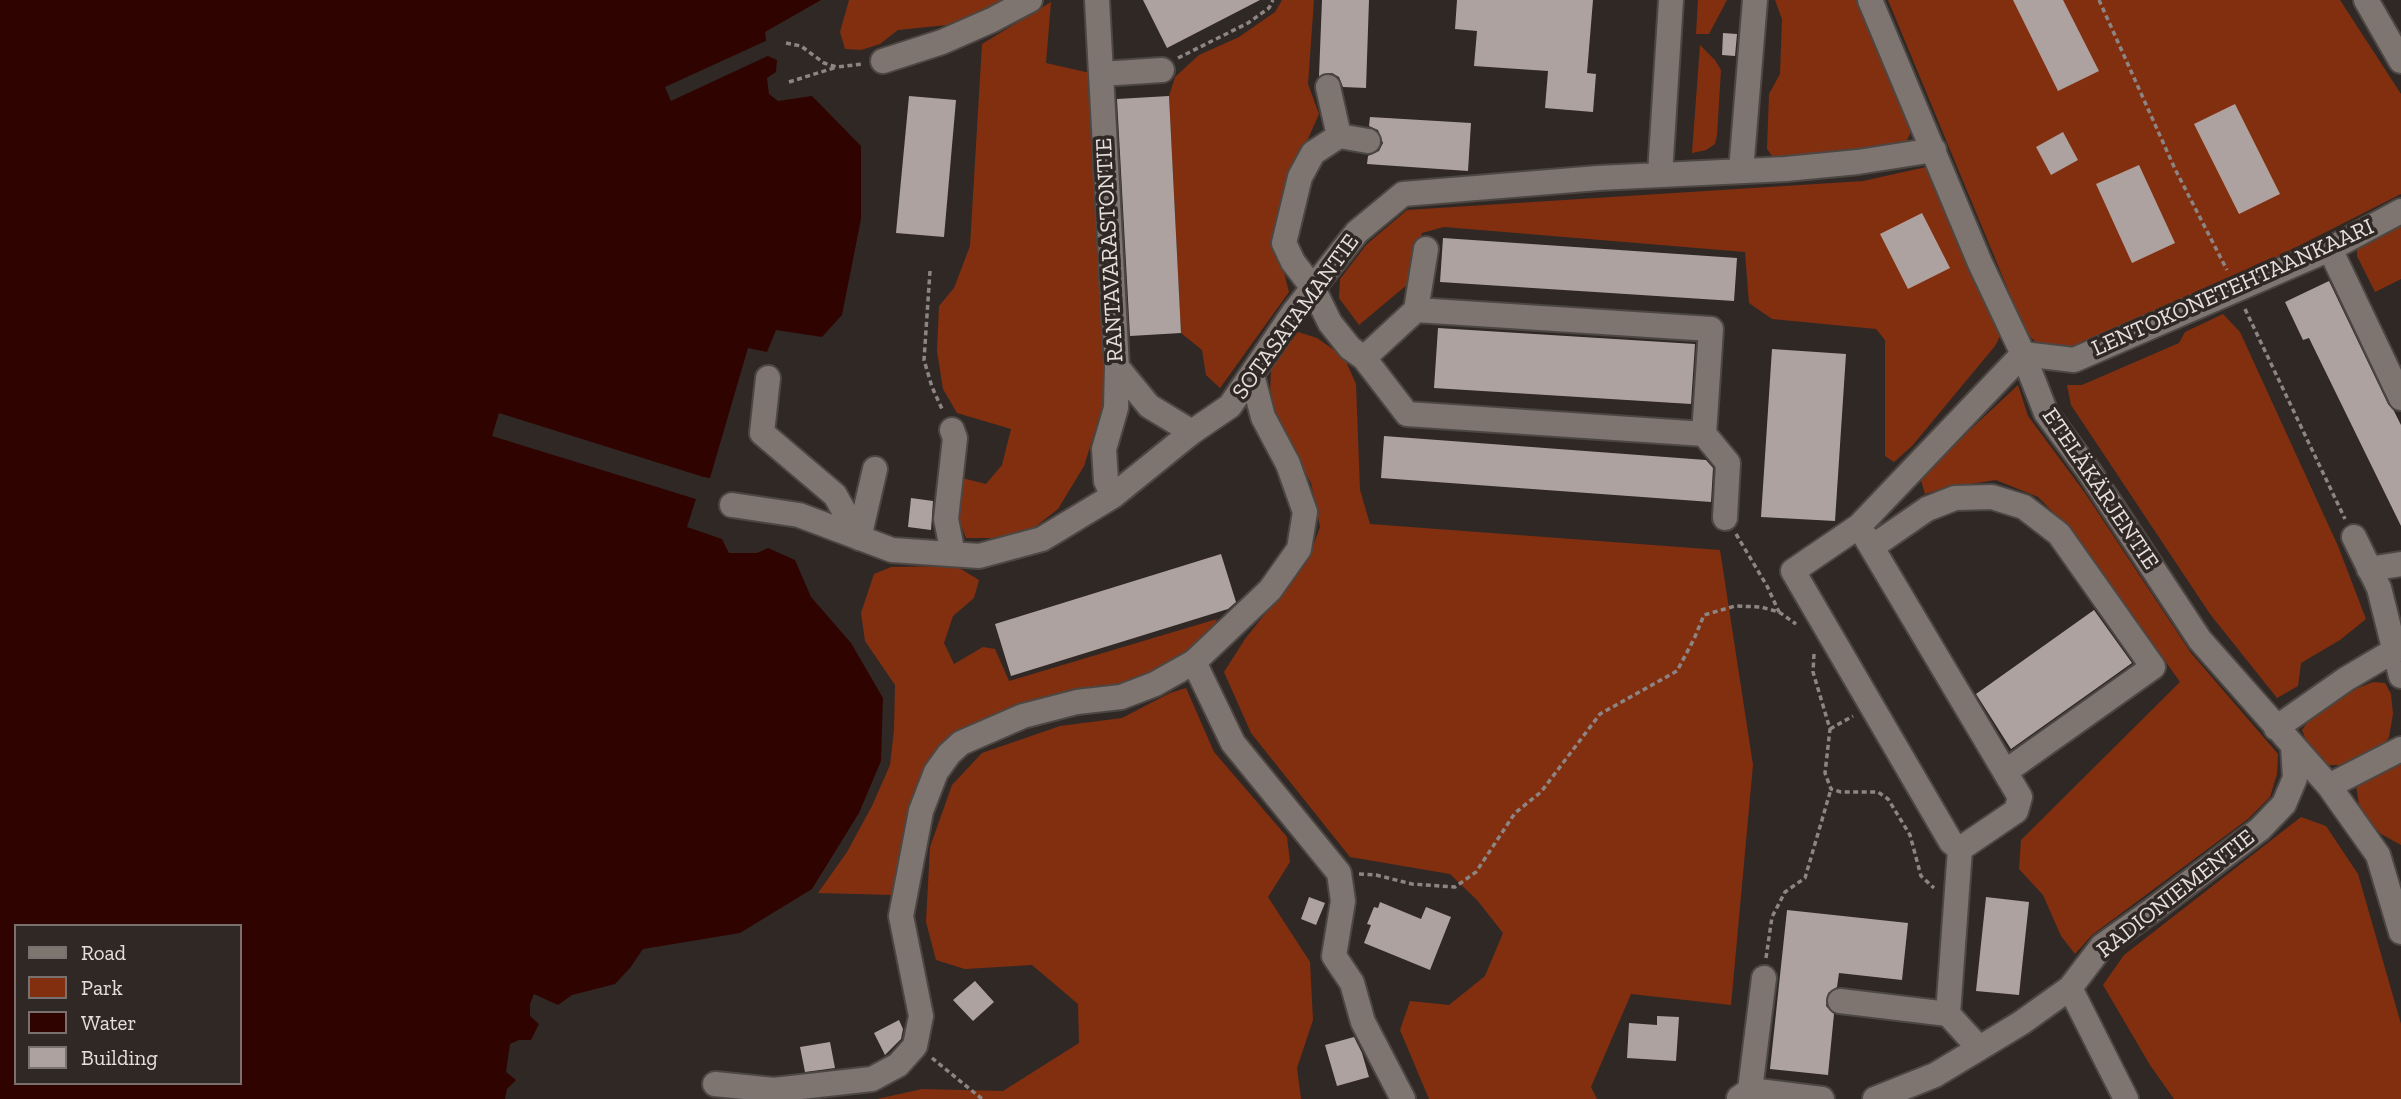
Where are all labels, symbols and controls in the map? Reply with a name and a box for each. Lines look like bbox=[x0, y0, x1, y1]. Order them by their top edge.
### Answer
street label: RANTAVARASTONTIE bbox=[1090, 137, 1130, 363]
street label: LENTOKONETEHTAANKAARI bbox=[2088, 213, 2378, 363]
street label: SOTASATAMANTIE bbox=[1227, 229, 1365, 405]
street label: ETELÄKÄRJENTIE bbox=[2036, 403, 2164, 575]
street label: RADIONIEMENTIE bbox=[2092, 824, 2260, 964]
legend bbox=[14, 924, 242, 1085]
text: Road bbox=[81, 940, 126, 965]
text: Park bbox=[81, 975, 123, 1000]
text: Water bbox=[81, 1010, 136, 1035]
text: Building bbox=[81, 1045, 158, 1070]

